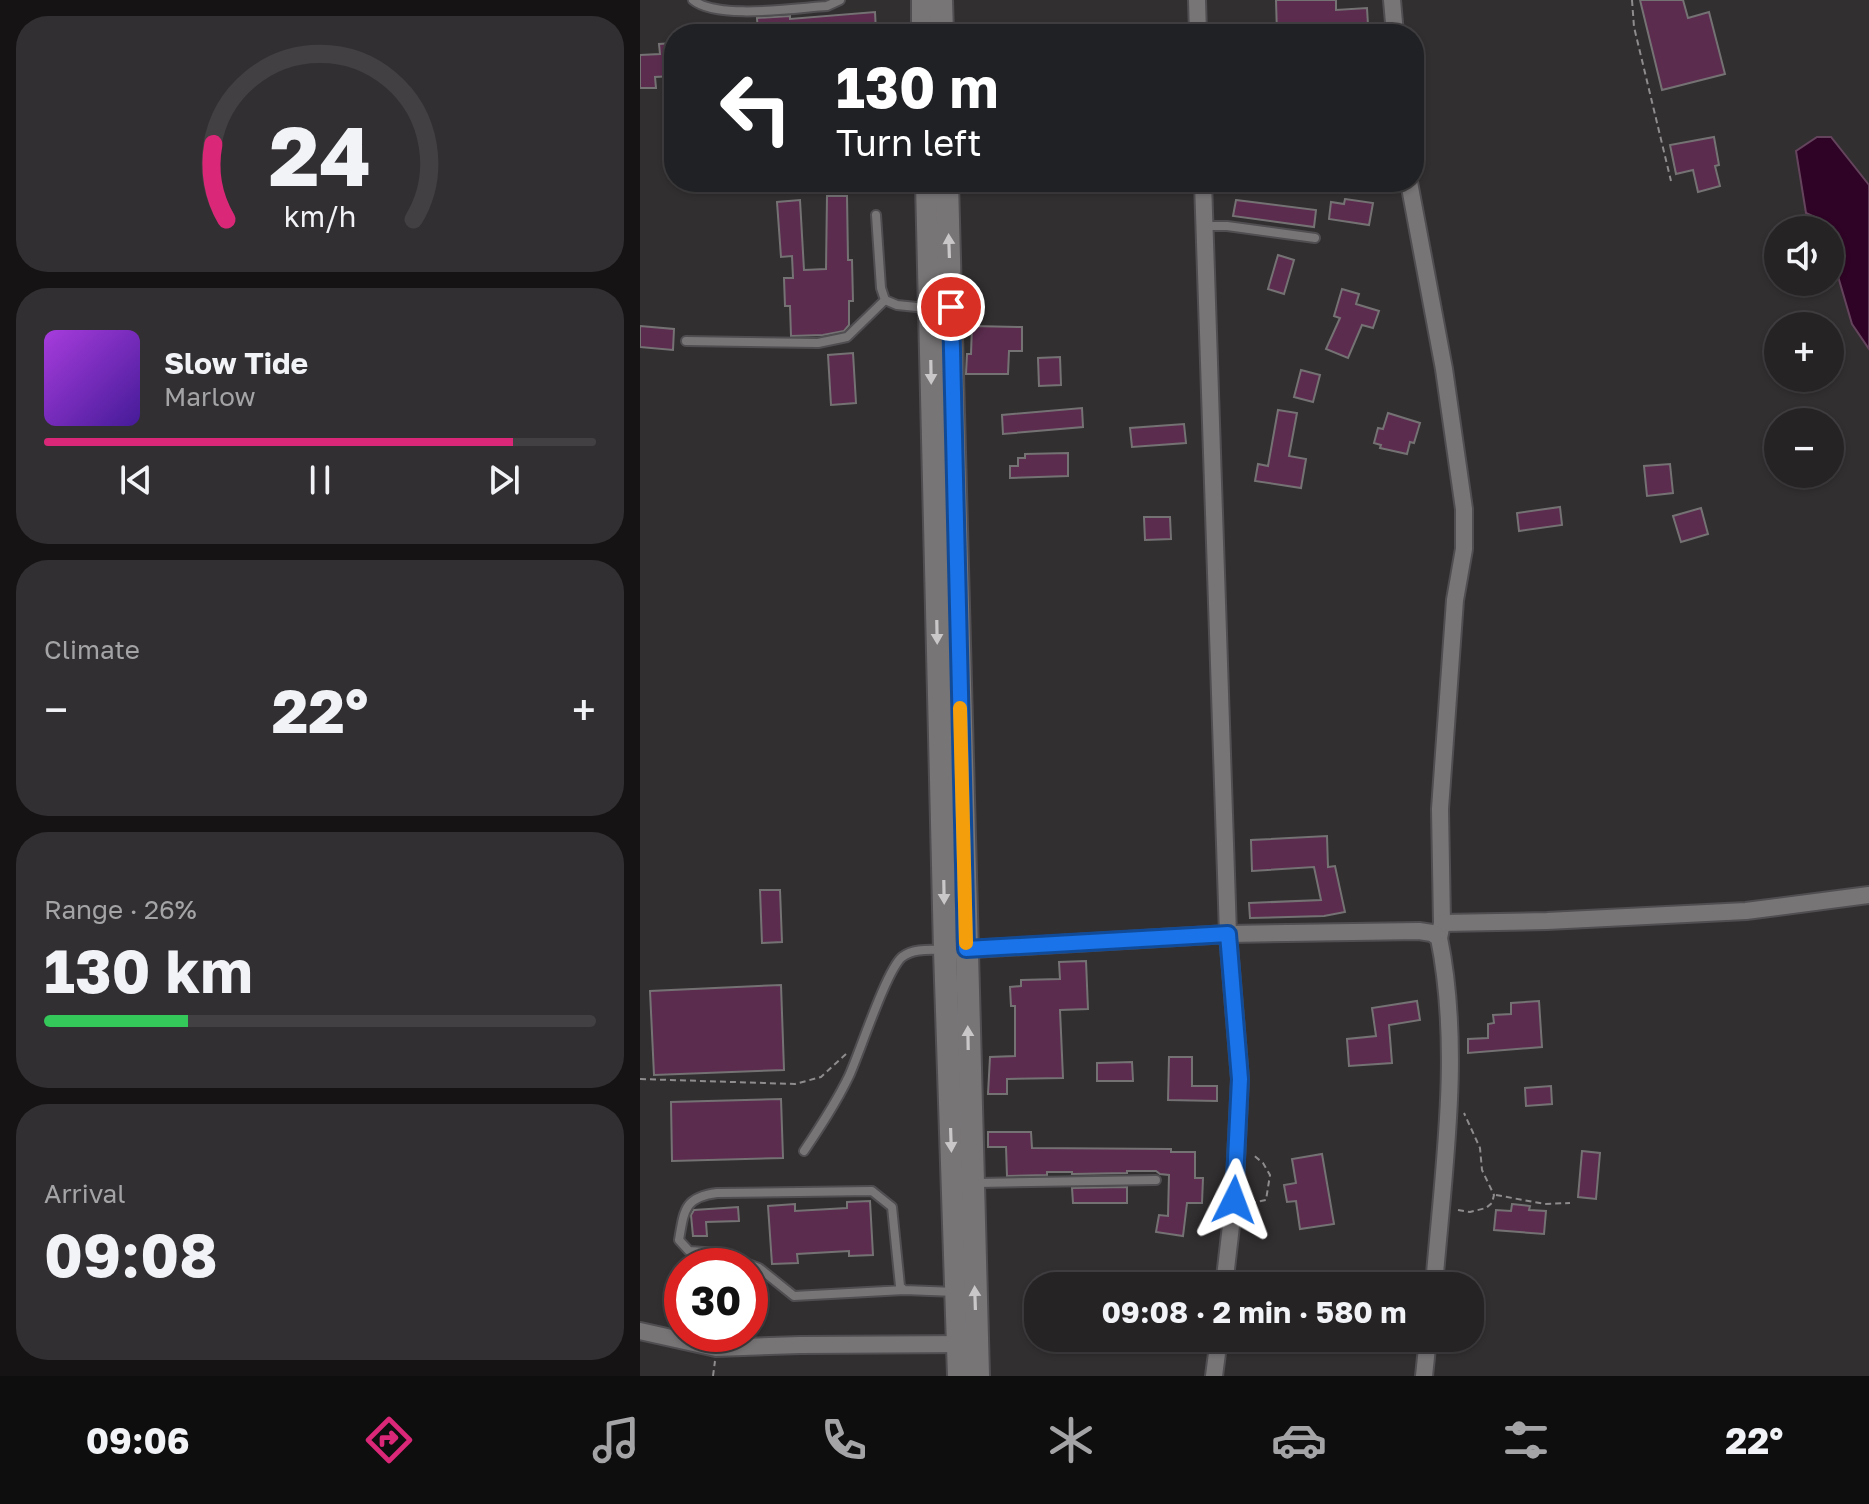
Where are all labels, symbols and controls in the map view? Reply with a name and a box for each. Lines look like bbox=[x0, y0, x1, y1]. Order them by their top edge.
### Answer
text: 130 m bbox=[836, 53, 998, 120]
icon: left bbox=[704, 56, 808, 160]
text: 24 bbox=[269, 104, 371, 204]
text: Turn left bbox=[836, 121, 982, 164]
text: km/h bbox=[284, 199, 356, 233]
map controls bbox=[1764, 216, 1844, 488]
button: sound bbox=[1764, 216, 1844, 296]
one-way arrow bbox=[943, 233, 956, 258]
pin bbox=[917, 273, 985, 341]
icon: arrive bbox=[929, 285, 973, 329]
button: + bbox=[1764, 312, 1844, 392]
text: Slow Tide bbox=[164, 345, 308, 381]
one-way arrow bbox=[925, 360, 937, 385]
text: Marlow bbox=[164, 381, 256, 412]
button: − bbox=[1764, 408, 1844, 488]
icon: previous bbox=[114, 458, 158, 502]
icon: pause bbox=[298, 458, 342, 502]
icon: next bbox=[482, 458, 526, 502]
one-way arrow bbox=[931, 620, 944, 645]
text: Climate bbox=[44, 634, 140, 665]
text: 22° bbox=[272, 674, 368, 746]
text: − bbox=[44, 683, 68, 736]
text: + bbox=[572, 683, 596, 736]
one-way arrow bbox=[937, 880, 950, 905]
text: Range · 26% bbox=[44, 894, 197, 925]
text: 130 km bbox=[44, 934, 253, 1006]
one-way arrow bbox=[962, 1025, 975, 1050]
one-way arrow bbox=[945, 1128, 958, 1153]
position arrow bbox=[1192, 1158, 1276, 1242]
text: Arrival bbox=[44, 1178, 125, 1209]
text: 09:08 bbox=[44, 1218, 218, 1290]
speed limit sign: 30 bbox=[664, 1248, 768, 1352]
one-way arrow bbox=[969, 1285, 982, 1310]
text: 09:08 · 2 min · 580 m bbox=[1101, 1294, 1407, 1330]
icon: directions bbox=[361, 1412, 417, 1468]
icon: music bbox=[588, 1412, 644, 1468]
icon: phone bbox=[816, 1412, 872, 1468]
icon: climate bbox=[1043, 1412, 1099, 1468]
icon: car bbox=[1271, 1412, 1327, 1468]
icon: filters bbox=[1498, 1412, 1554, 1468]
text: 09:06 bbox=[86, 1419, 190, 1462]
text: 22° bbox=[1725, 1419, 1783, 1462]

